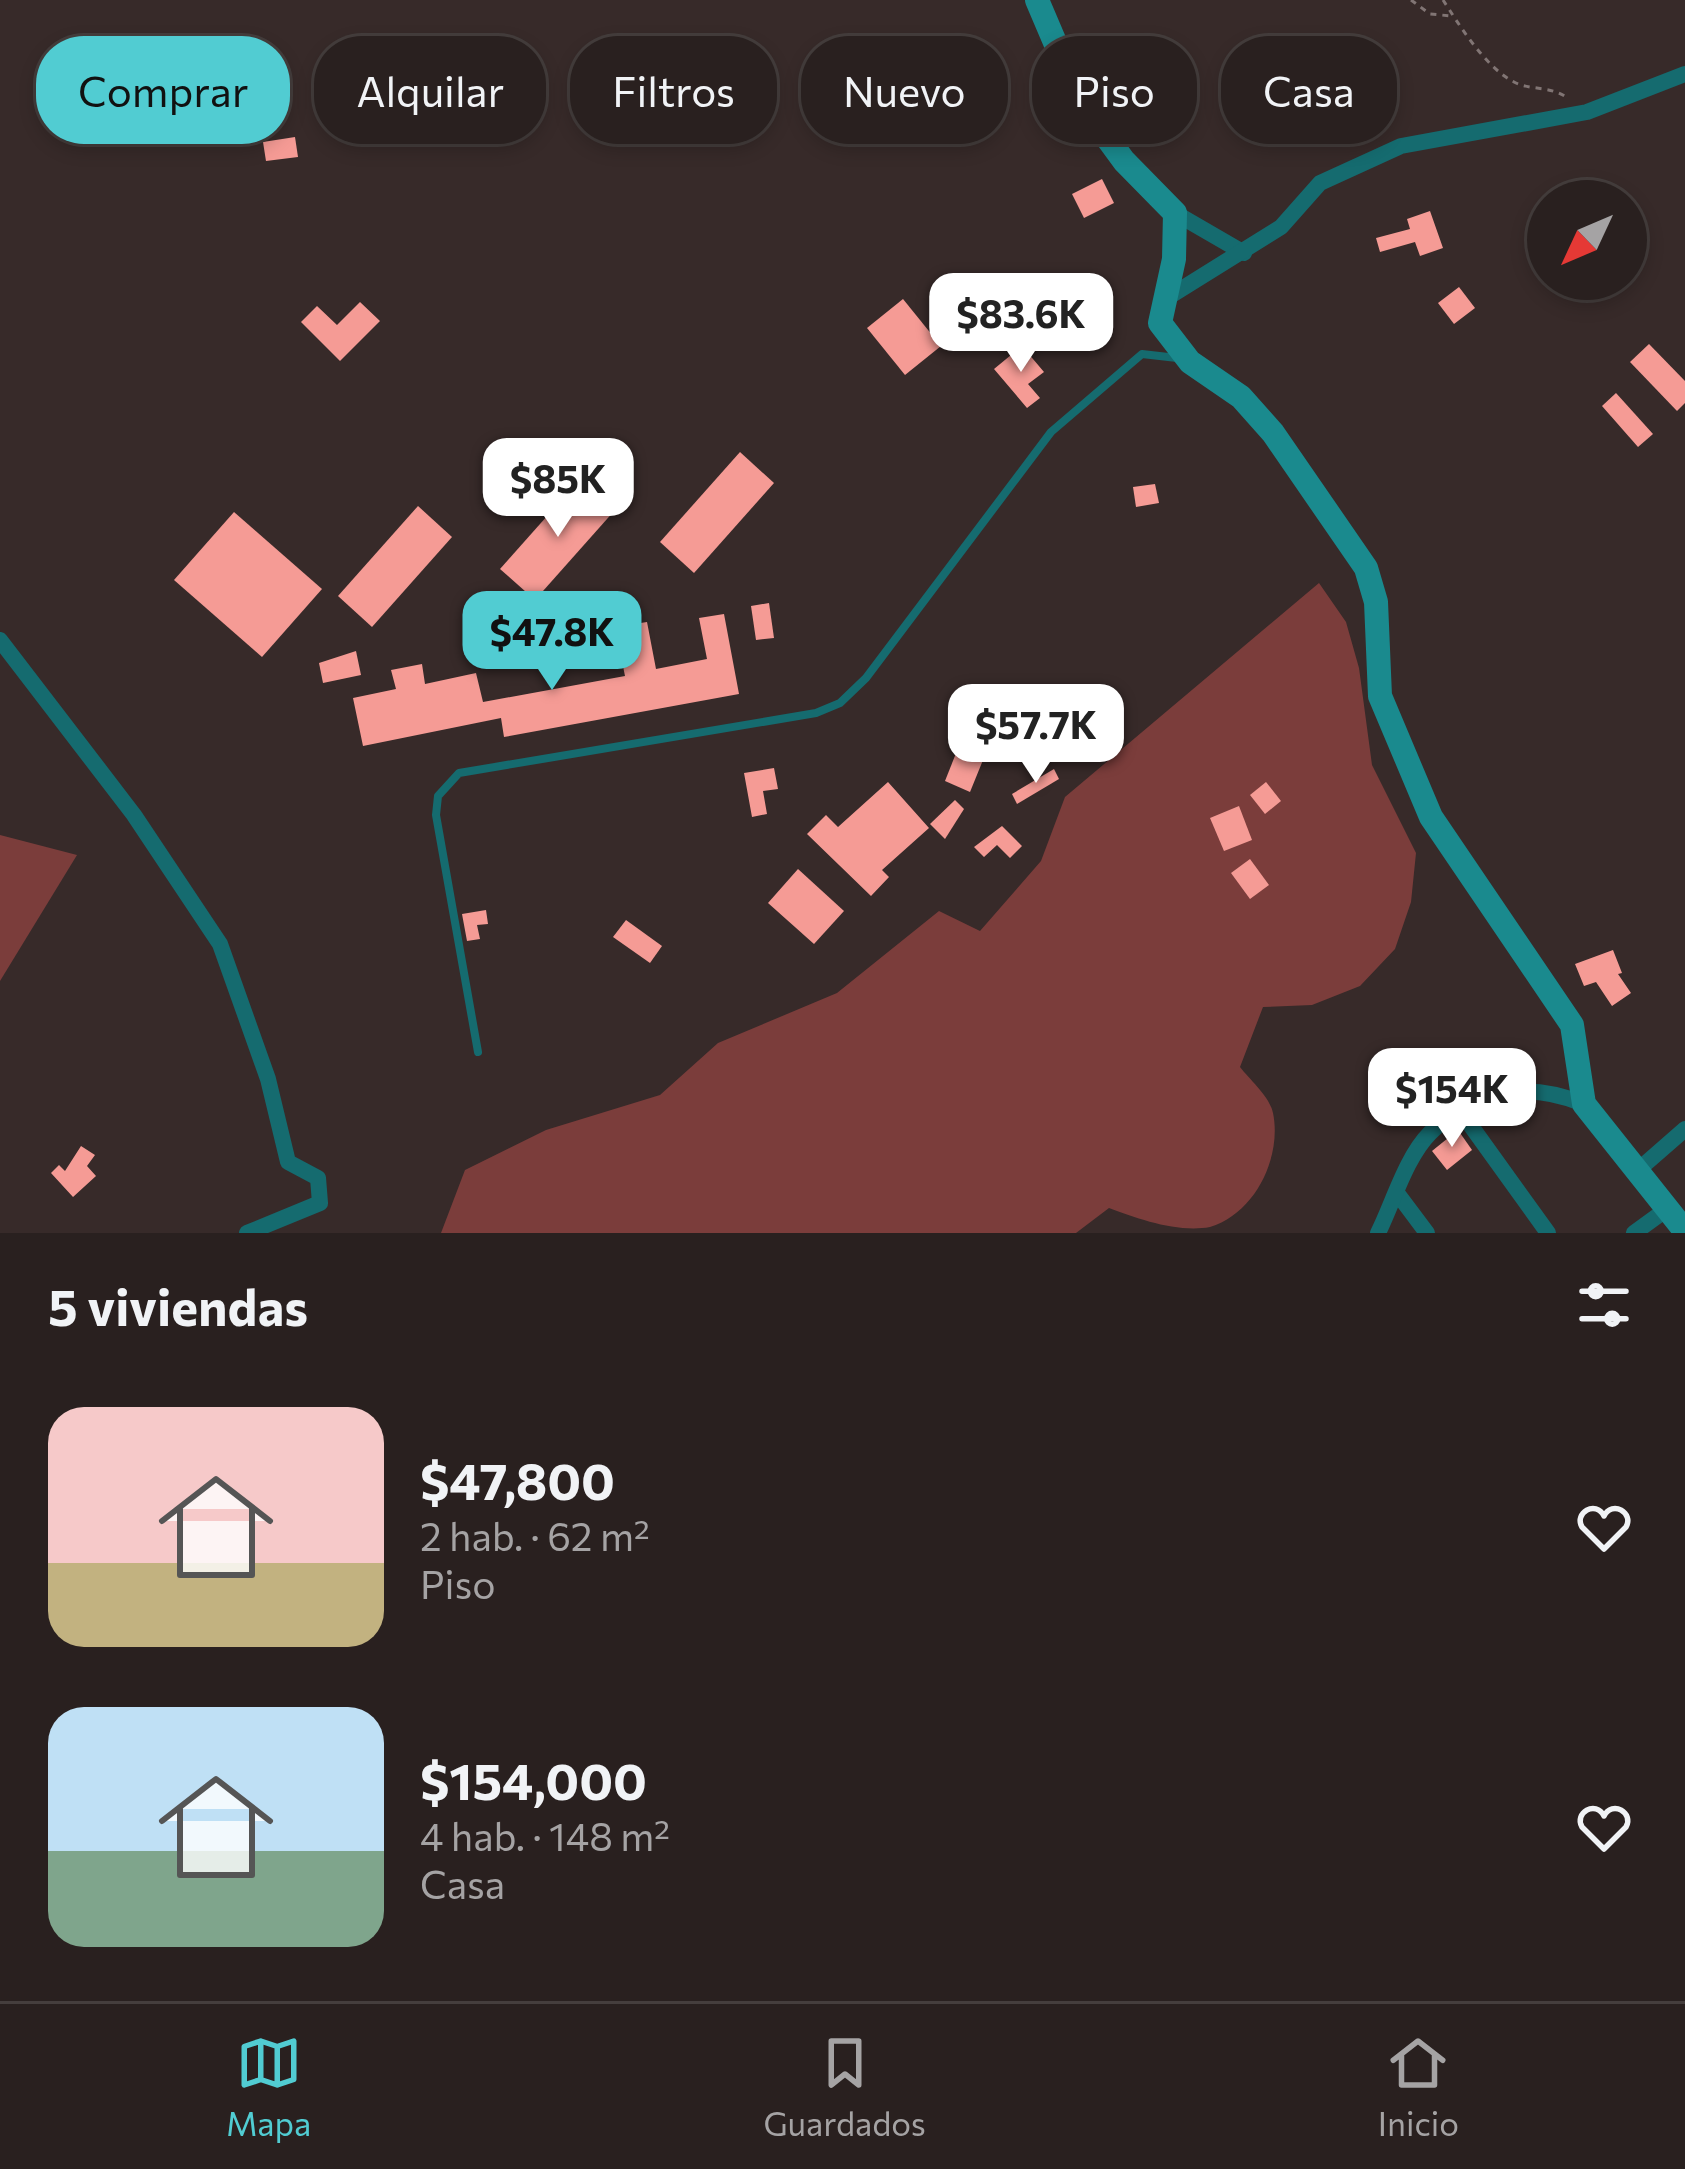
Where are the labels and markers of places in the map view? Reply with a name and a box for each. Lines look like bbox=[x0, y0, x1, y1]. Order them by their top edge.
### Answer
pin: $83.6K bbox=[923, 273, 1119, 375]
pin: $85K bbox=[487, 438, 629, 540]
pin: $47.8K bbox=[454, 591, 650, 693]
pin: $57.7K bbox=[938, 684, 1134, 786]
pin: $154K bbox=[1368, 1048, 1536, 1150]

